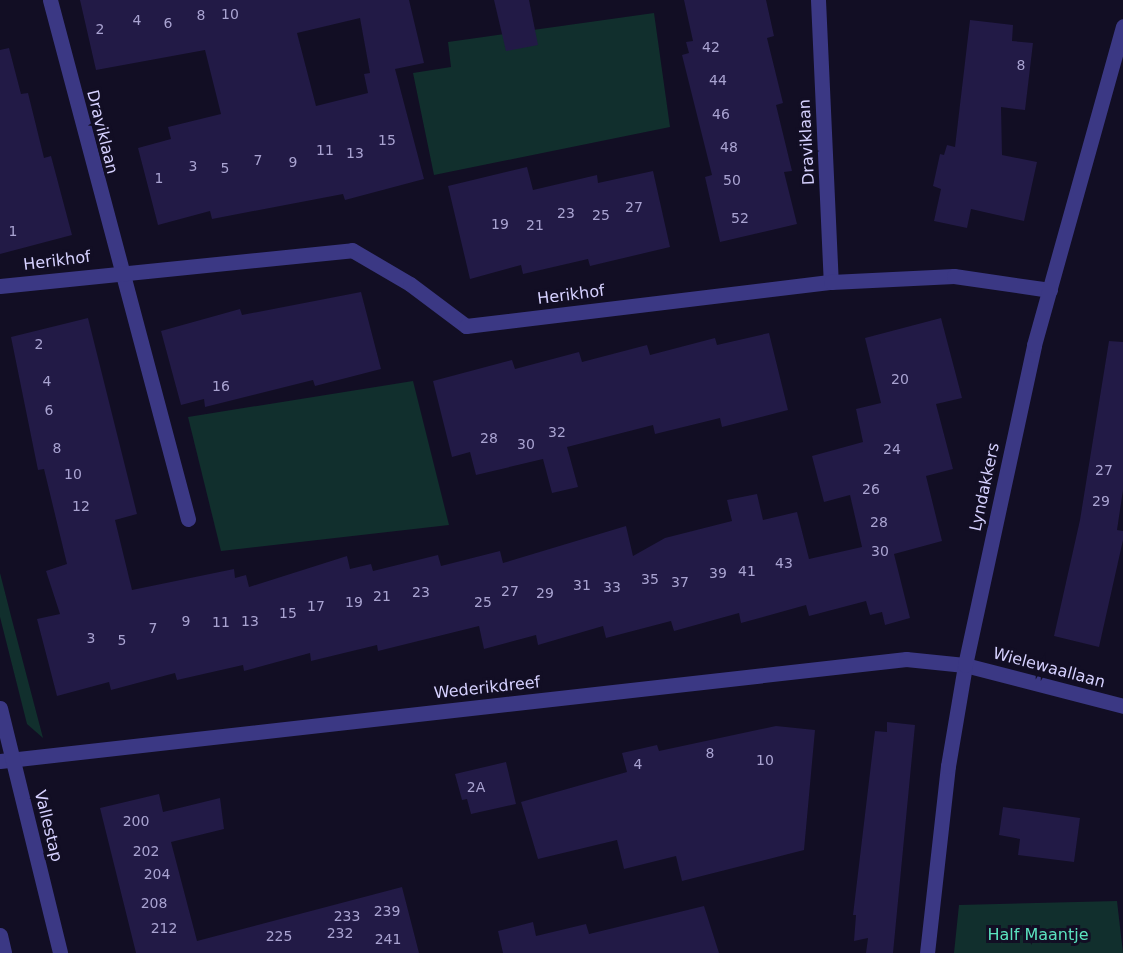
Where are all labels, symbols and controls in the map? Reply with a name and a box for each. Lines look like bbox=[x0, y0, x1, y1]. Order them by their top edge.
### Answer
house number: 10 bbox=[221, 6, 239, 22]
house number: 8 bbox=[197, 7, 205, 23]
house number: 4 bbox=[133, 12, 141, 28]
house number: 6 bbox=[164, 15, 172, 31]
house number: 2 bbox=[96, 21, 104, 37]
house number: 42 bbox=[702, 39, 720, 55]
house number: 8 bbox=[1017, 57, 1025, 73]
house number: 44 bbox=[709, 72, 727, 88]
street label: Draviklaan bbox=[82, 88, 122, 176]
street label: Draviklaan bbox=[795, 99, 819, 185]
house number: 46 bbox=[712, 106, 730, 122]
house number: 15 bbox=[378, 132, 396, 148]
house number: 48 bbox=[720, 139, 738, 155]
house number: 11 bbox=[316, 142, 334, 158]
house number: 13 bbox=[346, 145, 364, 161]
house number: 7 bbox=[254, 152, 262, 168]
house number: 9 bbox=[289, 154, 297, 170]
house number: 3 bbox=[189, 158, 197, 174]
house number: 5 bbox=[221, 160, 229, 176]
house number: 1 bbox=[155, 170, 163, 186]
house number: 50 bbox=[723, 172, 741, 188]
house number: 27 bbox=[625, 199, 643, 215]
house number: 23 bbox=[557, 205, 575, 221]
house number: 25 bbox=[592, 207, 610, 223]
house number: 52 bbox=[731, 210, 749, 226]
house number: 19 bbox=[491, 216, 509, 232]
house number: 21 bbox=[526, 217, 544, 233]
house number: 1 bbox=[9, 223, 17, 239]
street label: Herikhof bbox=[22, 247, 92, 275]
street label: Herikhof bbox=[536, 281, 606, 309]
house number: 2 bbox=[35, 336, 43, 352]
house number: 20 bbox=[891, 371, 909, 387]
house number: 4 bbox=[43, 373, 51, 389]
house number: 16 bbox=[212, 378, 230, 394]
house number: 6 bbox=[45, 402, 53, 418]
house number: 32 bbox=[548, 424, 566, 440]
house number: 28 bbox=[480, 430, 498, 446]
house number: 30 bbox=[517, 436, 535, 452]
house number: 8 bbox=[53, 440, 61, 456]
house number: 24 bbox=[883, 441, 901, 457]
street label: Lyndakkers bbox=[966, 441, 1004, 533]
house number: 27 bbox=[1095, 462, 1113, 478]
house number: 10 bbox=[64, 466, 82, 482]
house number: 26 bbox=[862, 481, 880, 497]
house number: 29 bbox=[1092, 493, 1110, 509]
house number: 12 bbox=[72, 498, 90, 514]
house number: 28 bbox=[870, 514, 888, 530]
house number: 30 bbox=[871, 543, 889, 559]
house number: 43 bbox=[775, 555, 793, 571]
house number: 41 bbox=[738, 563, 756, 579]
house number: 39 bbox=[709, 565, 727, 581]
house number: 35 bbox=[641, 571, 659, 587]
house number: 37 bbox=[671, 574, 689, 590]
house number: 31 bbox=[573, 577, 591, 593]
house number: 33 bbox=[603, 579, 621, 595]
house number: 27 bbox=[501, 583, 519, 599]
house number: 23 bbox=[412, 584, 430, 600]
house number: 29 bbox=[536, 585, 554, 601]
house number: 21 bbox=[373, 588, 391, 604]
house number: 19 bbox=[345, 594, 363, 610]
house number: 25 bbox=[474, 594, 492, 610]
house number: 17 bbox=[307, 598, 325, 614]
house number: 15 bbox=[279, 605, 297, 621]
house number: 9 bbox=[182, 613, 190, 629]
house number: 13 bbox=[241, 613, 259, 629]
house number: 11 bbox=[212, 614, 230, 630]
house number: 7 bbox=[149, 620, 157, 636]
house number: 3 bbox=[87, 630, 95, 646]
house number: 5 bbox=[118, 632, 126, 648]
street label: Wielewaallaan bbox=[991, 644, 1107, 692]
street label: Wederikdreef bbox=[433, 673, 541, 703]
house number: 8 bbox=[706, 745, 714, 761]
house number: 10 bbox=[756, 752, 774, 768]
house number: 4 bbox=[634, 756, 642, 772]
house number: 2A bbox=[467, 779, 485, 795]
street label: Vallestap bbox=[30, 788, 66, 864]
house number: 200 bbox=[123, 813, 149, 829]
house number: 202 bbox=[133, 843, 159, 859]
house number: 204 bbox=[144, 866, 170, 882]
house number: 208 bbox=[141, 895, 167, 911]
house number: 239 bbox=[374, 903, 400, 919]
house number: 233 bbox=[334, 908, 360, 924]
house number: 212 bbox=[151, 920, 177, 936]
house number: 232 bbox=[327, 925, 353, 941]
park label: Half Maantje bbox=[987, 925, 1089, 945]
house number: 225 bbox=[266, 928, 292, 944]
house number: 241 bbox=[375, 931, 401, 947]

